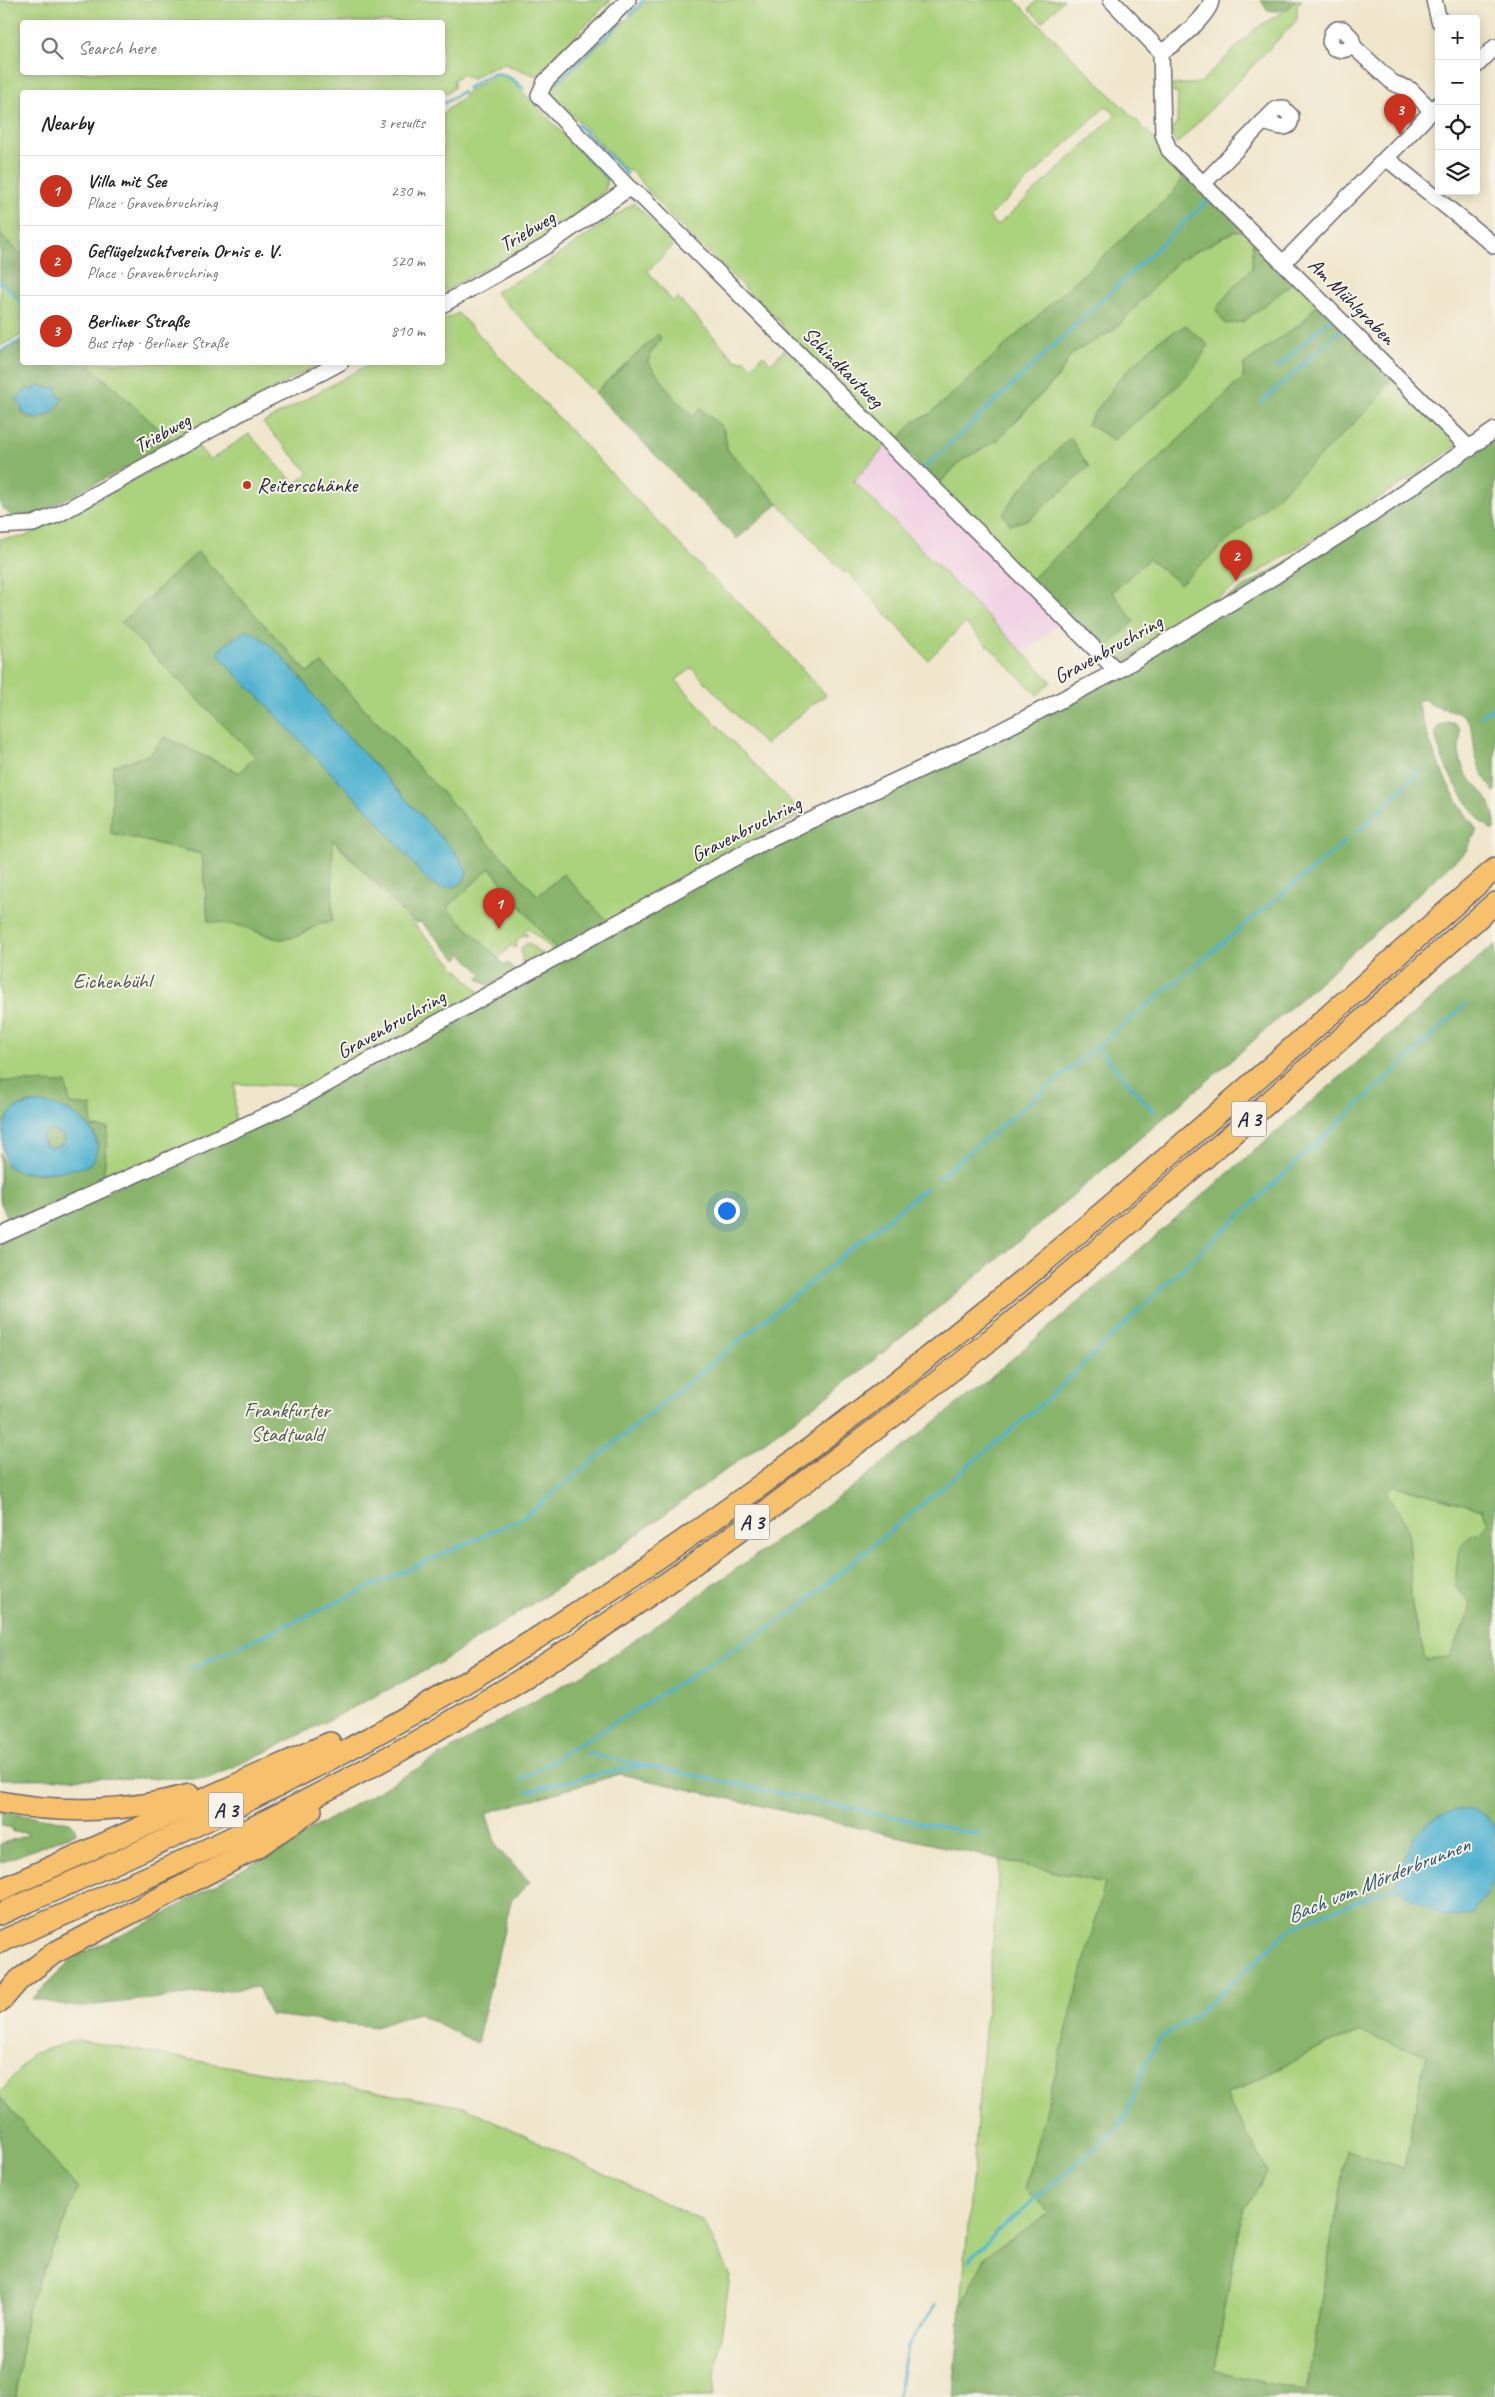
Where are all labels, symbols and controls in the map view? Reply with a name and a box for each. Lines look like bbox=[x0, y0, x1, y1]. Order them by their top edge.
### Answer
map controls bbox=[1435, 15, 1480, 195]
button: + bbox=[1435, 15, 1480, 60]
search box bbox=[20, 20, 445, 75]
icon: search bbox=[38, 34, 66, 62]
text: Search here bbox=[78, 36, 155, 60]
button: − bbox=[1435, 60, 1480, 105]
pin: 3 bbox=[1384, 94, 1416, 135]
button: locate bbox=[1435, 105, 1480, 150]
text: Nearby bbox=[40, 110, 93, 136]
text: 3 results bbox=[378, 113, 425, 133]
button: layers bbox=[1435, 150, 1480, 195]
text: Villa mit See bbox=[87, 169, 166, 193]
text: 1 bbox=[52, 181, 60, 201]
text: 230 m bbox=[391, 181, 425, 201]
text: Place · Gravenbruchring bbox=[87, 193, 218, 213]
street label: Triebweg bbox=[494, 203, 561, 258]
text: Geflügelzuchtverein Ornis e. V. bbox=[87, 239, 281, 263]
text: 2 bbox=[52, 251, 60, 271]
text: 520 m bbox=[391, 251, 425, 271]
street label: Am Mühlgraben bbox=[1303, 252, 1402, 351]
text: Place · Gravenbruchring bbox=[87, 263, 218, 283]
text: Berliner Straße bbox=[87, 309, 189, 333]
text: 3 bbox=[52, 321, 60, 341]
text: 810 m bbox=[391, 321, 425, 341]
street label: Schindkautweg bbox=[797, 321, 890, 414]
text: Bus stop · Berliner Straße bbox=[87, 333, 228, 353]
street label: Triebweg bbox=[129, 406, 196, 459]
place label: Reiterschänke bbox=[257, 472, 360, 498]
marker: Reiterschänke bbox=[241, 479, 253, 491]
pin: 2 bbox=[1220, 540, 1252, 581]
street label: Gravenbruchring bbox=[1049, 608, 1168, 690]
street label: Gravenbruchring bbox=[686, 789, 807, 868]
pin: 1 bbox=[483, 888, 515, 929]
park label: Eichenbühl bbox=[73, 968, 155, 994]
street label: Gravenbruchring bbox=[332, 983, 451, 1065]
road number: A 3 bbox=[1232, 1102, 1266, 1136]
your location bbox=[714, 1198, 740, 1224]
park label: Frankfurter Stadtwald bbox=[244, 1397, 332, 1447]
road number: A 3 bbox=[734, 1504, 770, 1540]
road number: A 3 bbox=[208, 1792, 244, 1828]
water label: Bach vom Mörderbrunnen bbox=[1283, 1830, 1475, 1929]

